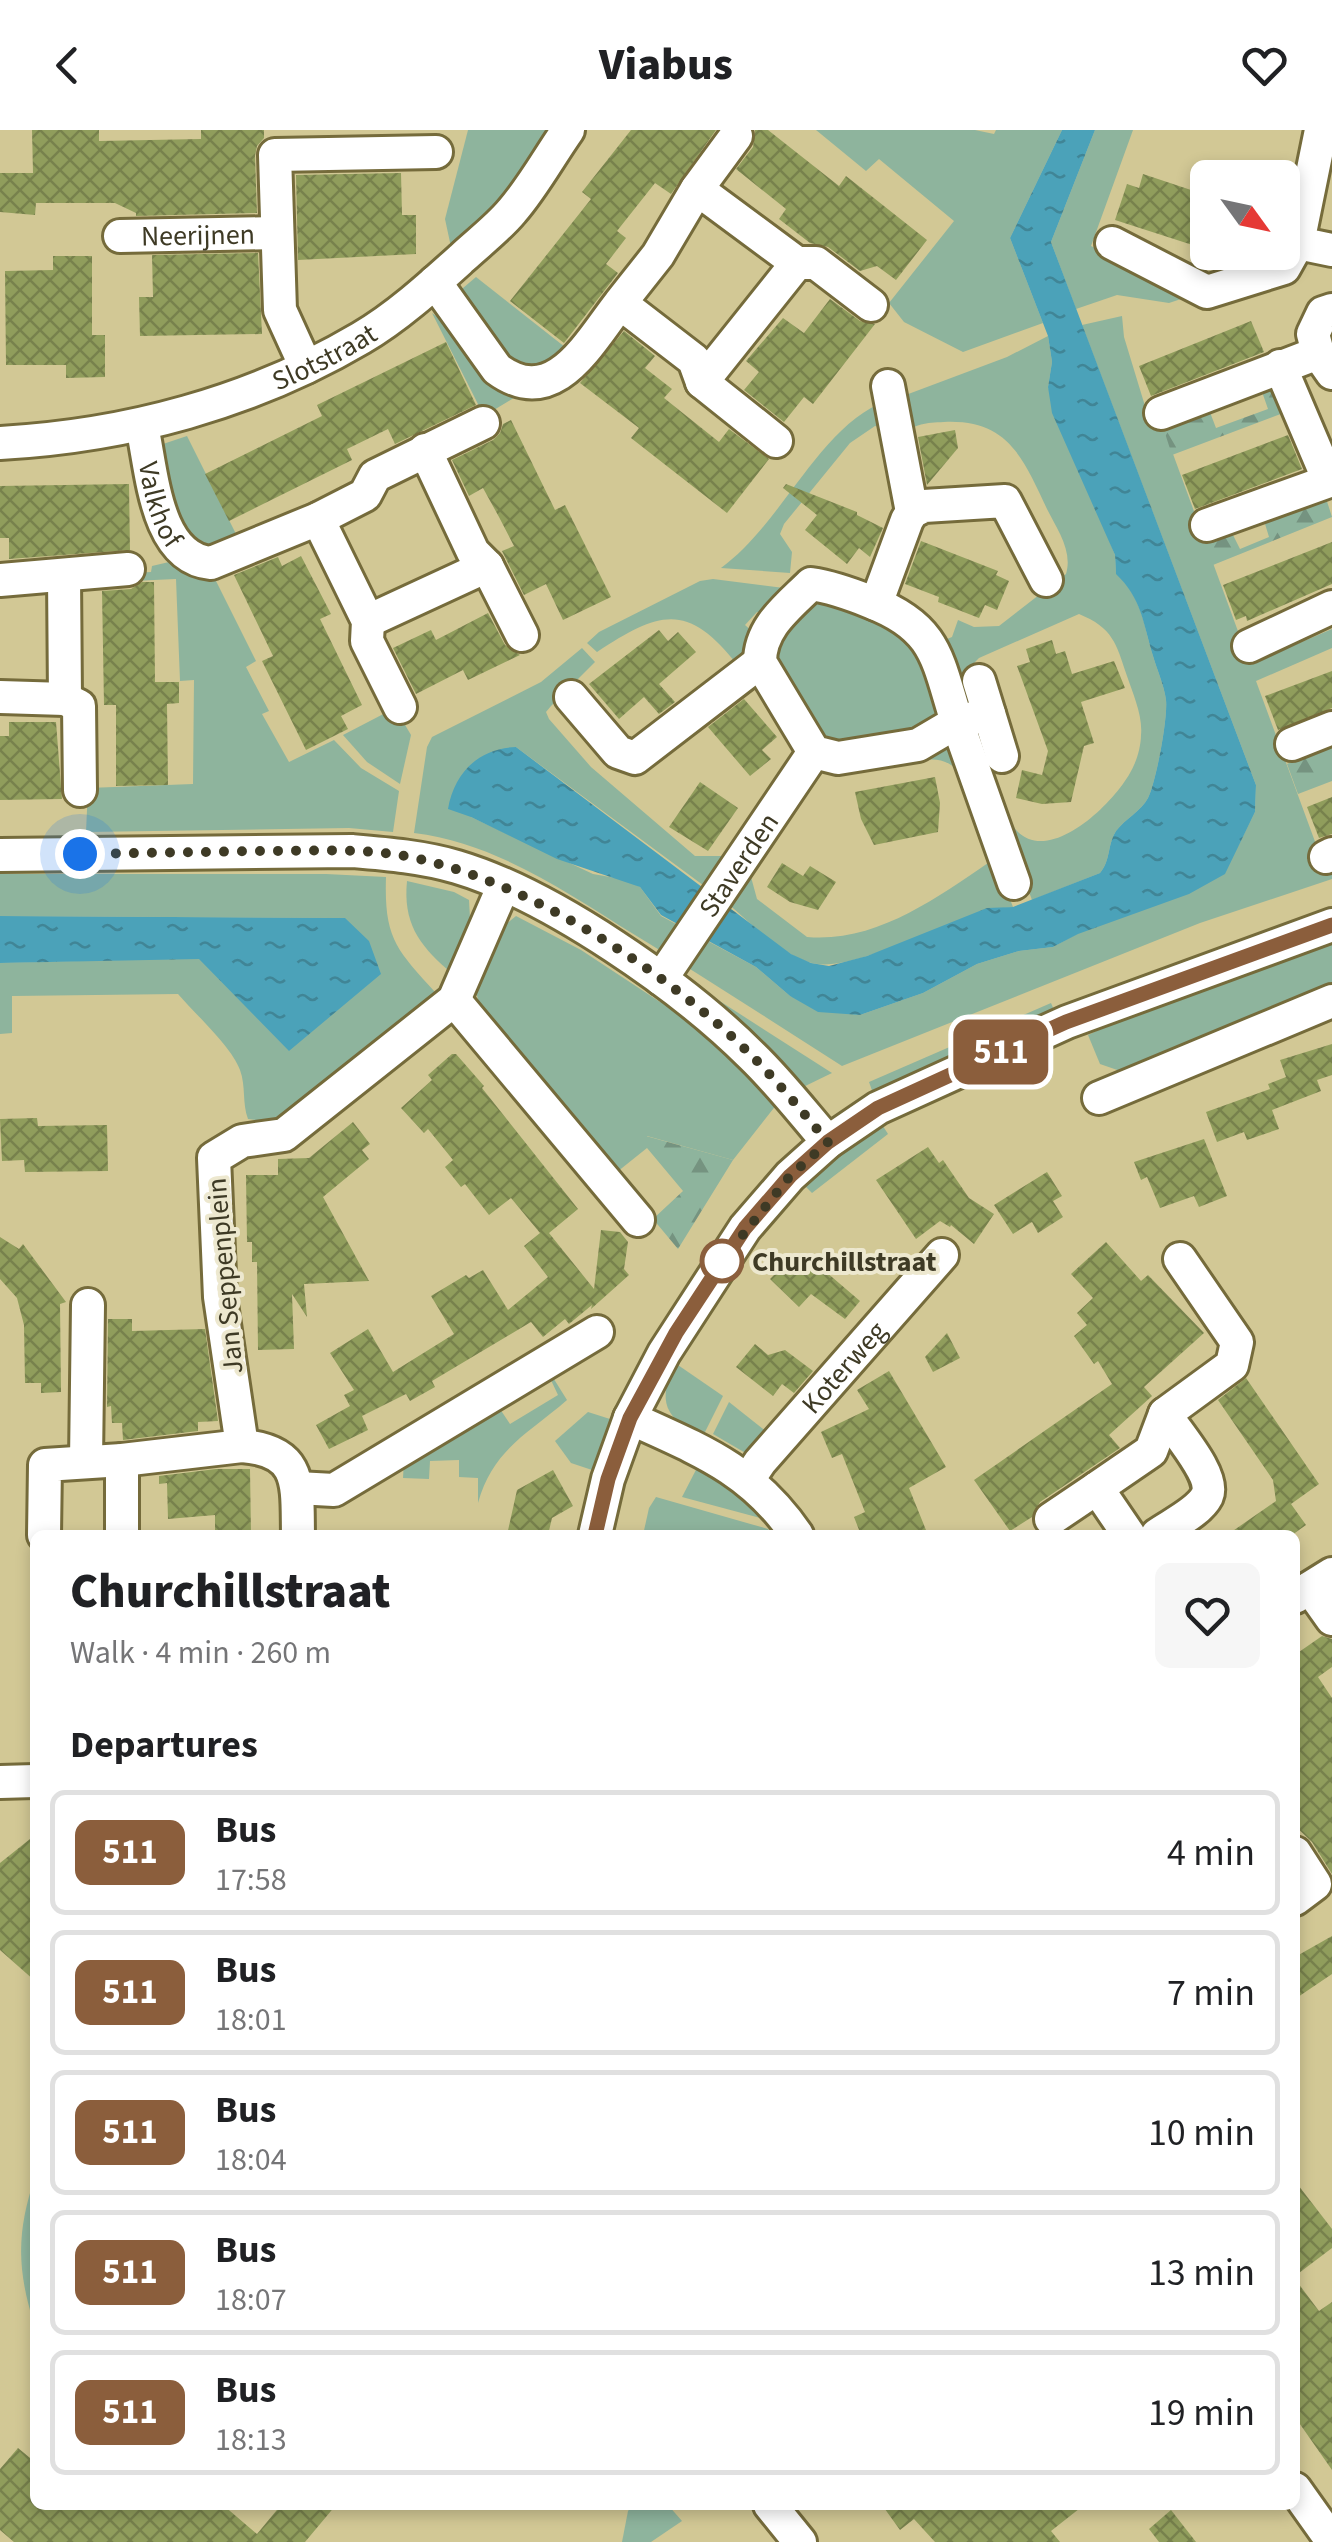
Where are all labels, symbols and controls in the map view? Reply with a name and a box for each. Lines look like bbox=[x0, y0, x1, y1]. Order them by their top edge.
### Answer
text: Viabus bbox=[599, 33, 733, 97]
icon: back bbox=[40, 38, 95, 93]
icon: heart bbox=[1237, 38, 1292, 93]
north arrow bbox=[1190, 160, 1300, 270]
map controls bbox=[1190, 160, 1300, 270]
street label: Neerijnen bbox=[141, 214, 255, 257]
street label: Slotstraat bbox=[266, 314, 385, 401]
street label: Valkhof bbox=[128, 458, 192, 557]
street label: Staverden bbox=[689, 805, 789, 925]
your location bbox=[55, 829, 105, 879]
line badge: 511 bbox=[944, 1020, 1058, 1084]
text: 511 bbox=[973, 1027, 1029, 1077]
street label: Jan Seppenplein bbox=[197, 1176, 253, 1375]
marker: Churchillstraat bbox=[701, 1240, 743, 1282]
place label: Churchillstraat bbox=[752, 1242, 937, 1282]
street label: Koterweg bbox=[792, 1313, 896, 1423]
text: Churchillstraat bbox=[70, 1558, 391, 1626]
button: heart bbox=[1155, 1563, 1260, 1668]
text: Walk · 4 min · 260 m bbox=[70, 1630, 331, 1676]
text: Departures bbox=[70, 1718, 258, 1772]
text: Bus bbox=[215, 1803, 276, 1857]
text: 4 min bbox=[1167, 1826, 1255, 1880]
text: 511 bbox=[102, 1827, 158, 1877]
text: 17:58 bbox=[215, 1857, 287, 1903]
text: Bus bbox=[215, 1943, 276, 1997]
text: 7 min bbox=[1167, 1966, 1255, 2020]
text: 511 bbox=[102, 1967, 158, 2017]
text: 18:01 bbox=[215, 1997, 287, 2043]
text: Bus bbox=[215, 2083, 276, 2137]
text: 10 min bbox=[1148, 2106, 1255, 2160]
text: 511 bbox=[102, 2107, 158, 2157]
text: 18:04 bbox=[215, 2137, 287, 2183]
text: Bus bbox=[215, 2223, 276, 2277]
text: 13 min bbox=[1148, 2246, 1255, 2300]
text: 511 bbox=[102, 2247, 158, 2297]
text: 18:07 bbox=[215, 2277, 287, 2323]
text: Bus bbox=[215, 2363, 276, 2417]
text: 19 min bbox=[1148, 2386, 1255, 2440]
text: 511 bbox=[102, 2387, 158, 2437]
text: 18:13 bbox=[215, 2417, 287, 2463]

